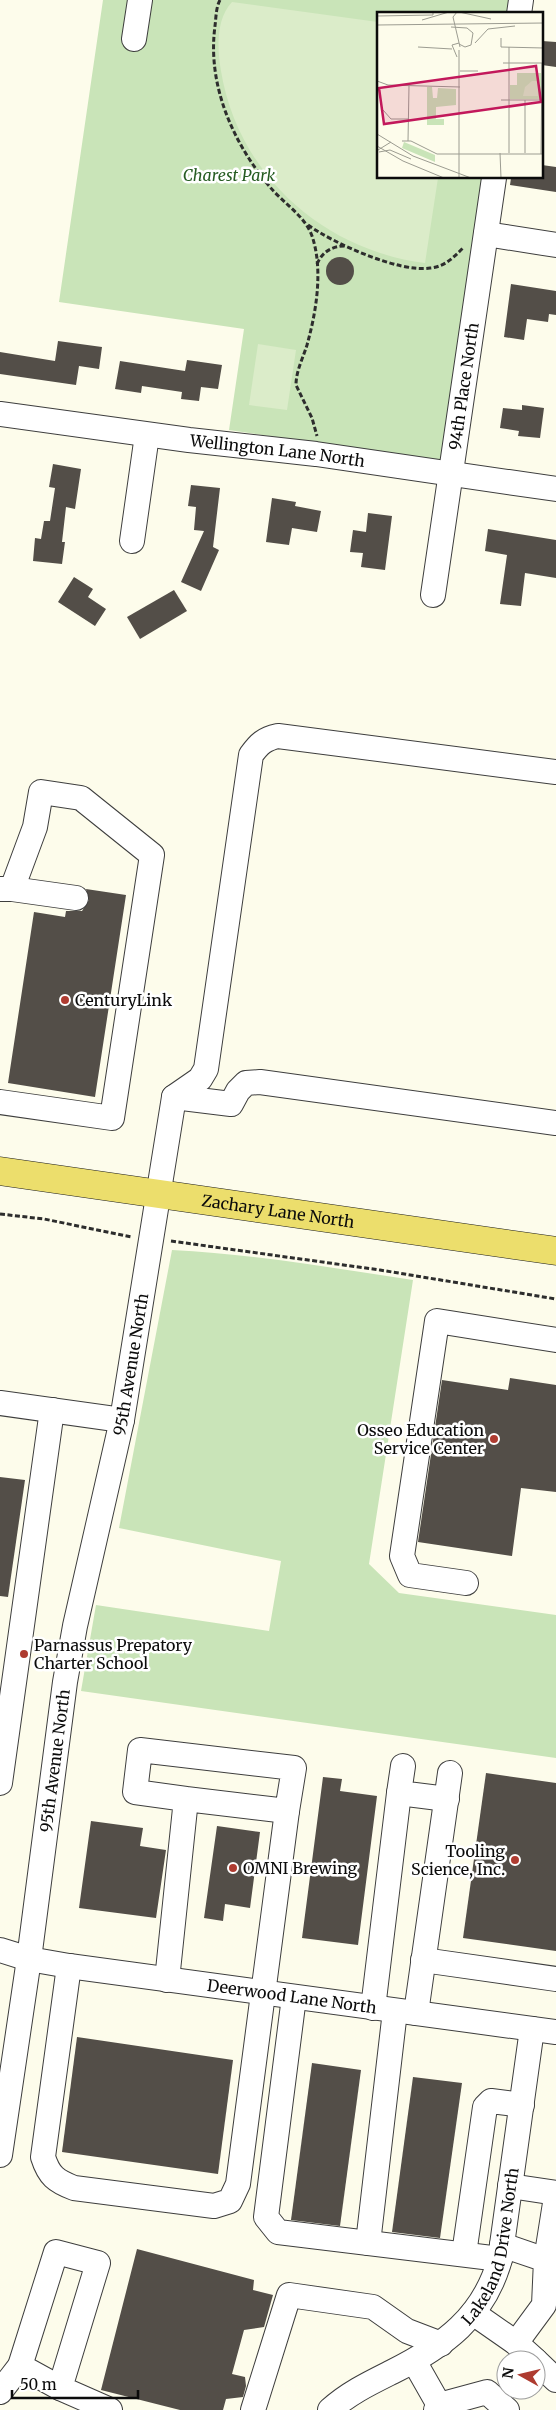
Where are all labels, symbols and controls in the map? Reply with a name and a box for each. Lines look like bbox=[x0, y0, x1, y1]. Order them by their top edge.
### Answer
inset map bbox=[377, 12, 544, 179]
park label: Charest Park bbox=[183, 165, 276, 185]
street label: 94th Place North bbox=[444, 321, 483, 451]
street label: Wellington Lane North bbox=[188, 430, 367, 471]
place label: CenturyLink bbox=[75, 990, 173, 1010]
marker: CenturyLink bbox=[59, 994, 71, 1006]
street label: Zachary Lane North bbox=[200, 1190, 356, 1232]
street label: 95th Avenue North bbox=[109, 1291, 152, 1438]
place label: Osseo Education Service Center bbox=[357, 1420, 484, 1458]
marker: Osseo Education Service Center bbox=[488, 1433, 500, 1445]
place label: Parnassus Prepatory Charter School bbox=[34, 1635, 193, 1673]
marker: Parnassus Prepatory Charter School bbox=[18, 1648, 30, 1660]
street label: 95th Avenue North bbox=[36, 1688, 74, 1834]
place label: Tooling Science, Inc. bbox=[411, 1841, 505, 1879]
marker: Tooling Science, Inc. bbox=[509, 1854, 521, 1866]
place label: OMNI Brewing bbox=[243, 1858, 358, 1878]
marker: OMNI Brewing bbox=[227, 1862, 239, 1874]
street label: Deerwood Lane North bbox=[206, 1975, 378, 2018]
street label: Lakeland Drive North bbox=[457, 2166, 523, 2329]
north arrow bbox=[496, 2350, 546, 2400]
text: N bbox=[498, 2366, 518, 2380]
scale bar bbox=[12, 2368, 139, 2400]
text: 50 m bbox=[20, 2375, 57, 2394]

